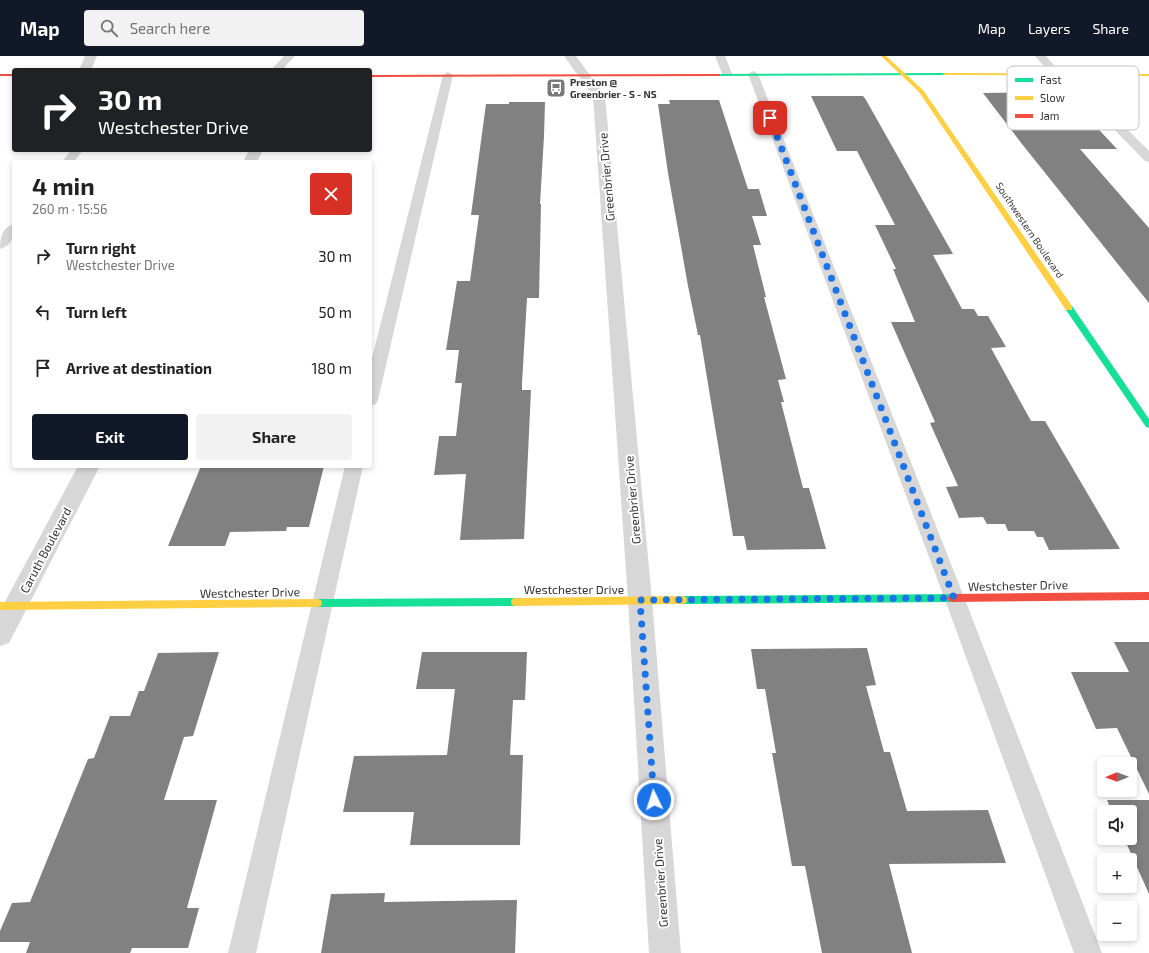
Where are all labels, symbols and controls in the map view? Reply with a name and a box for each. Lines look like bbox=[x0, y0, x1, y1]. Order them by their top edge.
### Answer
search box bbox=[84, 10, 364, 46]
text: Map bbox=[20, 17, 60, 40]
icon: search bbox=[98, 17, 120, 39]
text: Search here bbox=[130, 19, 210, 37]
text: Map bbox=[978, 20, 1006, 37]
text: Layers bbox=[1028, 20, 1070, 37]
text: Share bbox=[1092, 20, 1129, 37]
legend bbox=[1007, 66, 1139, 130]
text: Fast bbox=[1040, 73, 1062, 86]
place label: Preston @ Greenbrier - S - NS bbox=[570, 76, 657, 100]
bus stop icon: Preston @ Greenbrier - S - NS bbox=[545, 77, 567, 99]
text: 30 m bbox=[98, 82, 162, 116]
icon: right bbox=[32, 84, 84, 136]
text: Slow bbox=[1040, 91, 1065, 104]
pin bbox=[753, 101, 787, 135]
icon: arrive bbox=[759, 107, 781, 129]
text: Jam bbox=[1040, 109, 1059, 122]
text: Westchester Drive bbox=[98, 116, 249, 138]
street label: Greenbrier Drive bbox=[595, 132, 617, 222]
text: 4 min bbox=[32, 171, 95, 200]
button: close bbox=[310, 173, 352, 215]
street label: Southwestern Boulevard bbox=[993, 180, 1067, 280]
text: 260 m · 15:56 bbox=[32, 201, 107, 217]
text: Turn right bbox=[66, 239, 136, 257]
icon: right bbox=[32, 245, 54, 267]
text: 30 m bbox=[318, 247, 352, 265]
text: Westchester Drive bbox=[66, 257, 175, 273]
icon: left bbox=[32, 301, 54, 323]
text: Turn left bbox=[66, 303, 127, 321]
text: 50 m bbox=[318, 303, 352, 321]
icon: arrive bbox=[32, 357, 54, 379]
text: Arrive at destination bbox=[66, 359, 212, 377]
text: 180 m bbox=[311, 359, 352, 377]
button: Exit bbox=[32, 414, 188, 460]
button: Share bbox=[196, 414, 352, 460]
street label: Greenbrier Drive bbox=[621, 455, 643, 545]
street label: Caruth Boulevard bbox=[17, 505, 73, 595]
street label: Westchester Drive bbox=[968, 577, 1068, 593]
street label: Westchester Drive bbox=[524, 582, 624, 596]
street label: Westchester Drive bbox=[200, 584, 300, 600]
north arrow bbox=[1097, 757, 1137, 797]
map controls bbox=[1097, 757, 1137, 941]
position arrow bbox=[633, 779, 675, 821]
button: sound bbox=[1097, 805, 1137, 845]
street label: Greenbrier Drive bbox=[650, 838, 670, 928]
button: + bbox=[1097, 853, 1137, 893]
button: − bbox=[1097, 901, 1137, 941]

